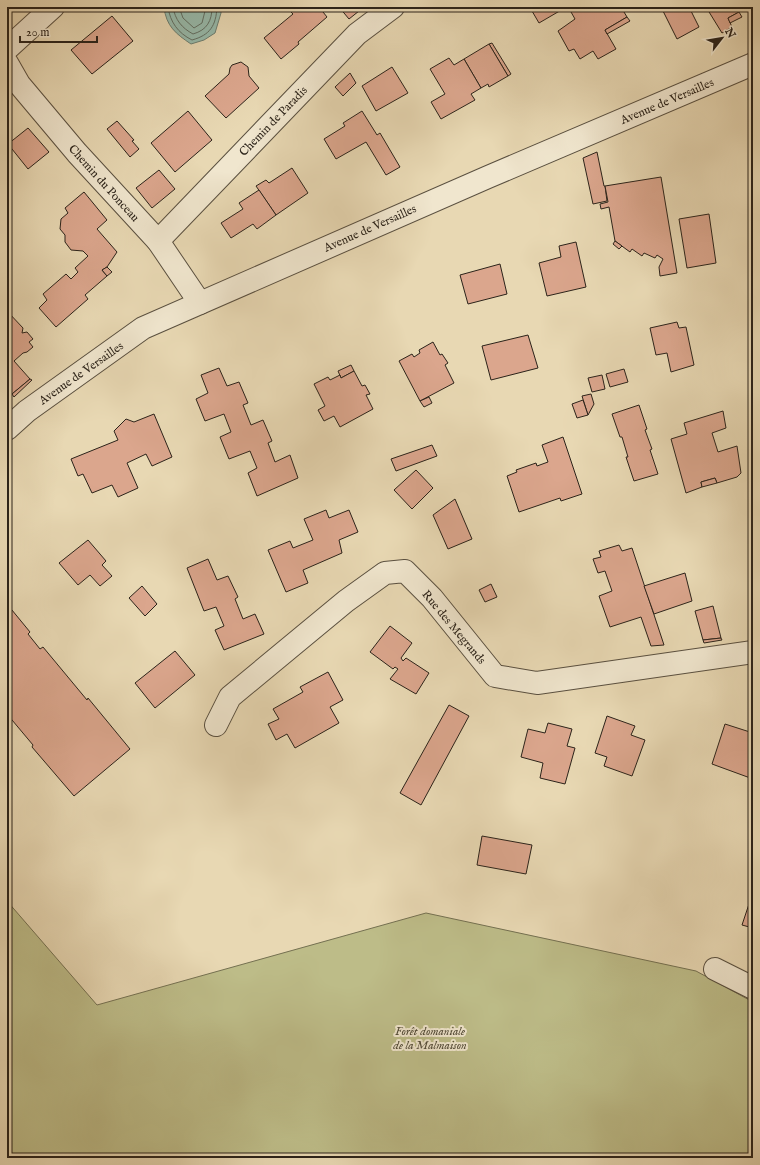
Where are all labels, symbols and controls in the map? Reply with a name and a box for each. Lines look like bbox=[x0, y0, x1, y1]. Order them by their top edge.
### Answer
scale bar bbox=[20, 18, 97, 44]
north arrow bbox=[702, 18, 742, 58]
text: 20 m bbox=[26, 25, 49, 40]
text: N bbox=[721, 25, 738, 41]
street label: Avenue de Versailles bbox=[617, 75, 716, 128]
street label: Chemin de Paradis bbox=[236, 83, 311, 160]
street label: Chemin du Ponceau bbox=[65, 142, 142, 225]
street label: Avenue de Versailles bbox=[321, 201, 419, 256]
street label: Avenue de Versailles bbox=[35, 339, 126, 409]
street label: Rue des Megrands bbox=[418, 587, 489, 667]
park label: Forêt domaniale de la Malmaison bbox=[392, 1024, 467, 1053]

